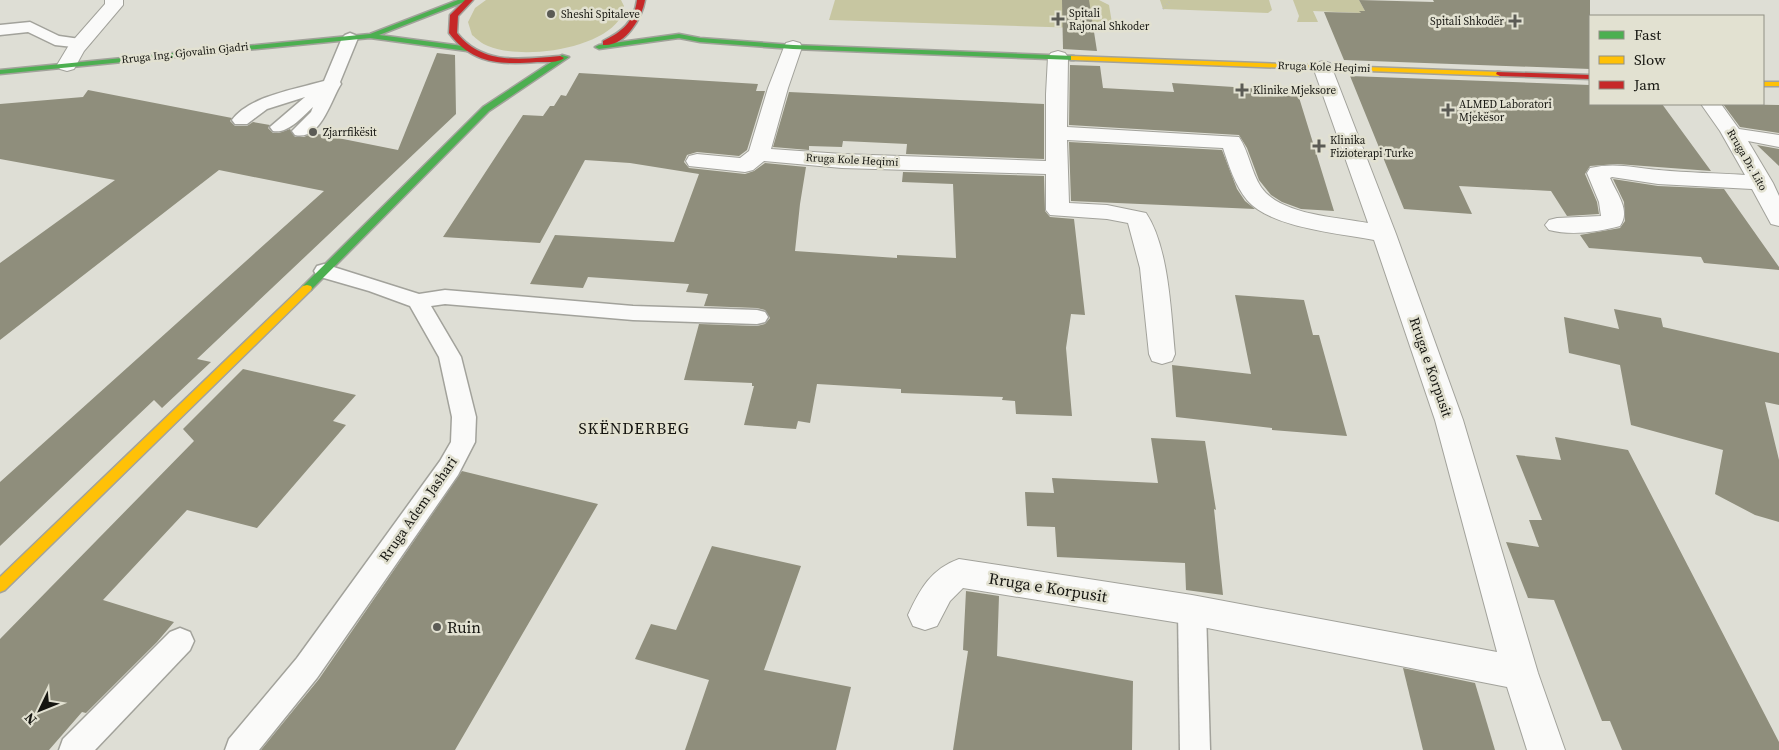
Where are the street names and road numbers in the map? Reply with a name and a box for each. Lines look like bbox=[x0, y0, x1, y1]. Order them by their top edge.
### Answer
street label: Rruga Ing. Gjovalin Gjadri bbox=[121, 39, 249, 67]
street label: Rruga Kole Heqimi bbox=[1277, 58, 1371, 76]
street label: Rruga Dr. Lito bbox=[1723, 127, 1771, 193]
street label: Rruga Kole Heqimi bbox=[805, 150, 899, 170]
street label: Rruga e Korpusit bbox=[1405, 314, 1458, 420]
street label: Rruga Adem Jashari bbox=[374, 453, 462, 565]
street label: Rruga e Korpusit bbox=[987, 567, 1109, 607]

